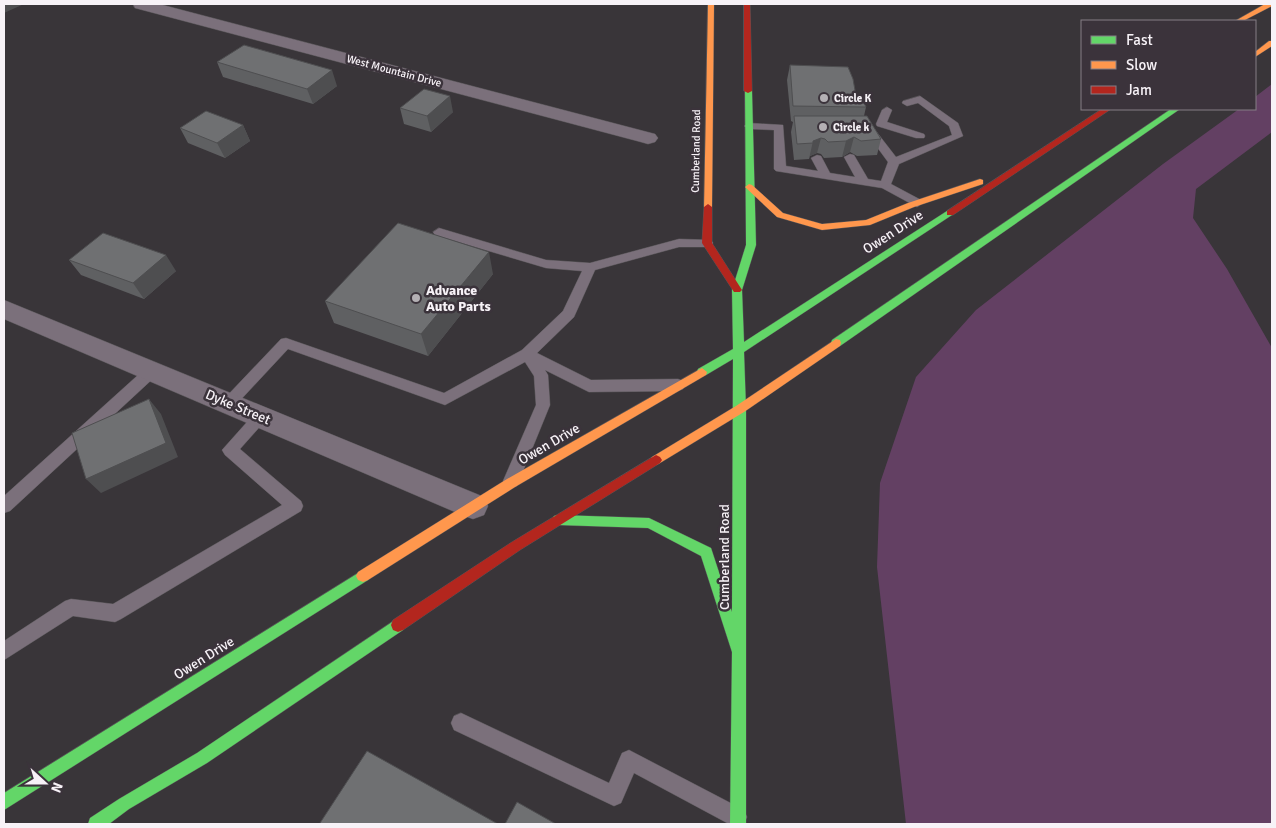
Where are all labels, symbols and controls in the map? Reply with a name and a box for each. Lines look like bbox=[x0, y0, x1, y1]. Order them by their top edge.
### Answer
legend bbox=[1081, 20, 1256, 110]
text: Fast bbox=[1126, 31, 1153, 49]
street label: West Mountain Drive bbox=[345, 52, 443, 90]
text: Slow bbox=[1126, 56, 1157, 74]
text: Jam bbox=[1126, 81, 1152, 99]
marker: Circle K bbox=[818, 92, 830, 104]
place label: Circle K bbox=[834, 92, 872, 105]
street label: Cumberland Road bbox=[689, 109, 703, 193]
marker: Circle k bbox=[817, 121, 829, 133]
place label: Circle k bbox=[833, 121, 870, 134]
street label: Owen Drive bbox=[860, 206, 926, 258]
place label: Advance Auto Parts bbox=[426, 282, 491, 315]
marker: Advance Auto Parts bbox=[410, 292, 422, 304]
street label: Dyke Street bbox=[203, 386, 273, 428]
street label: Owen Drive bbox=[515, 420, 583, 468]
street label: Cumberland Road bbox=[716, 504, 733, 610]
street label: Owen Drive bbox=[171, 633, 237, 683]
north arrow bbox=[20, 758, 70, 808]
text: N bbox=[47, 780, 66, 795]

